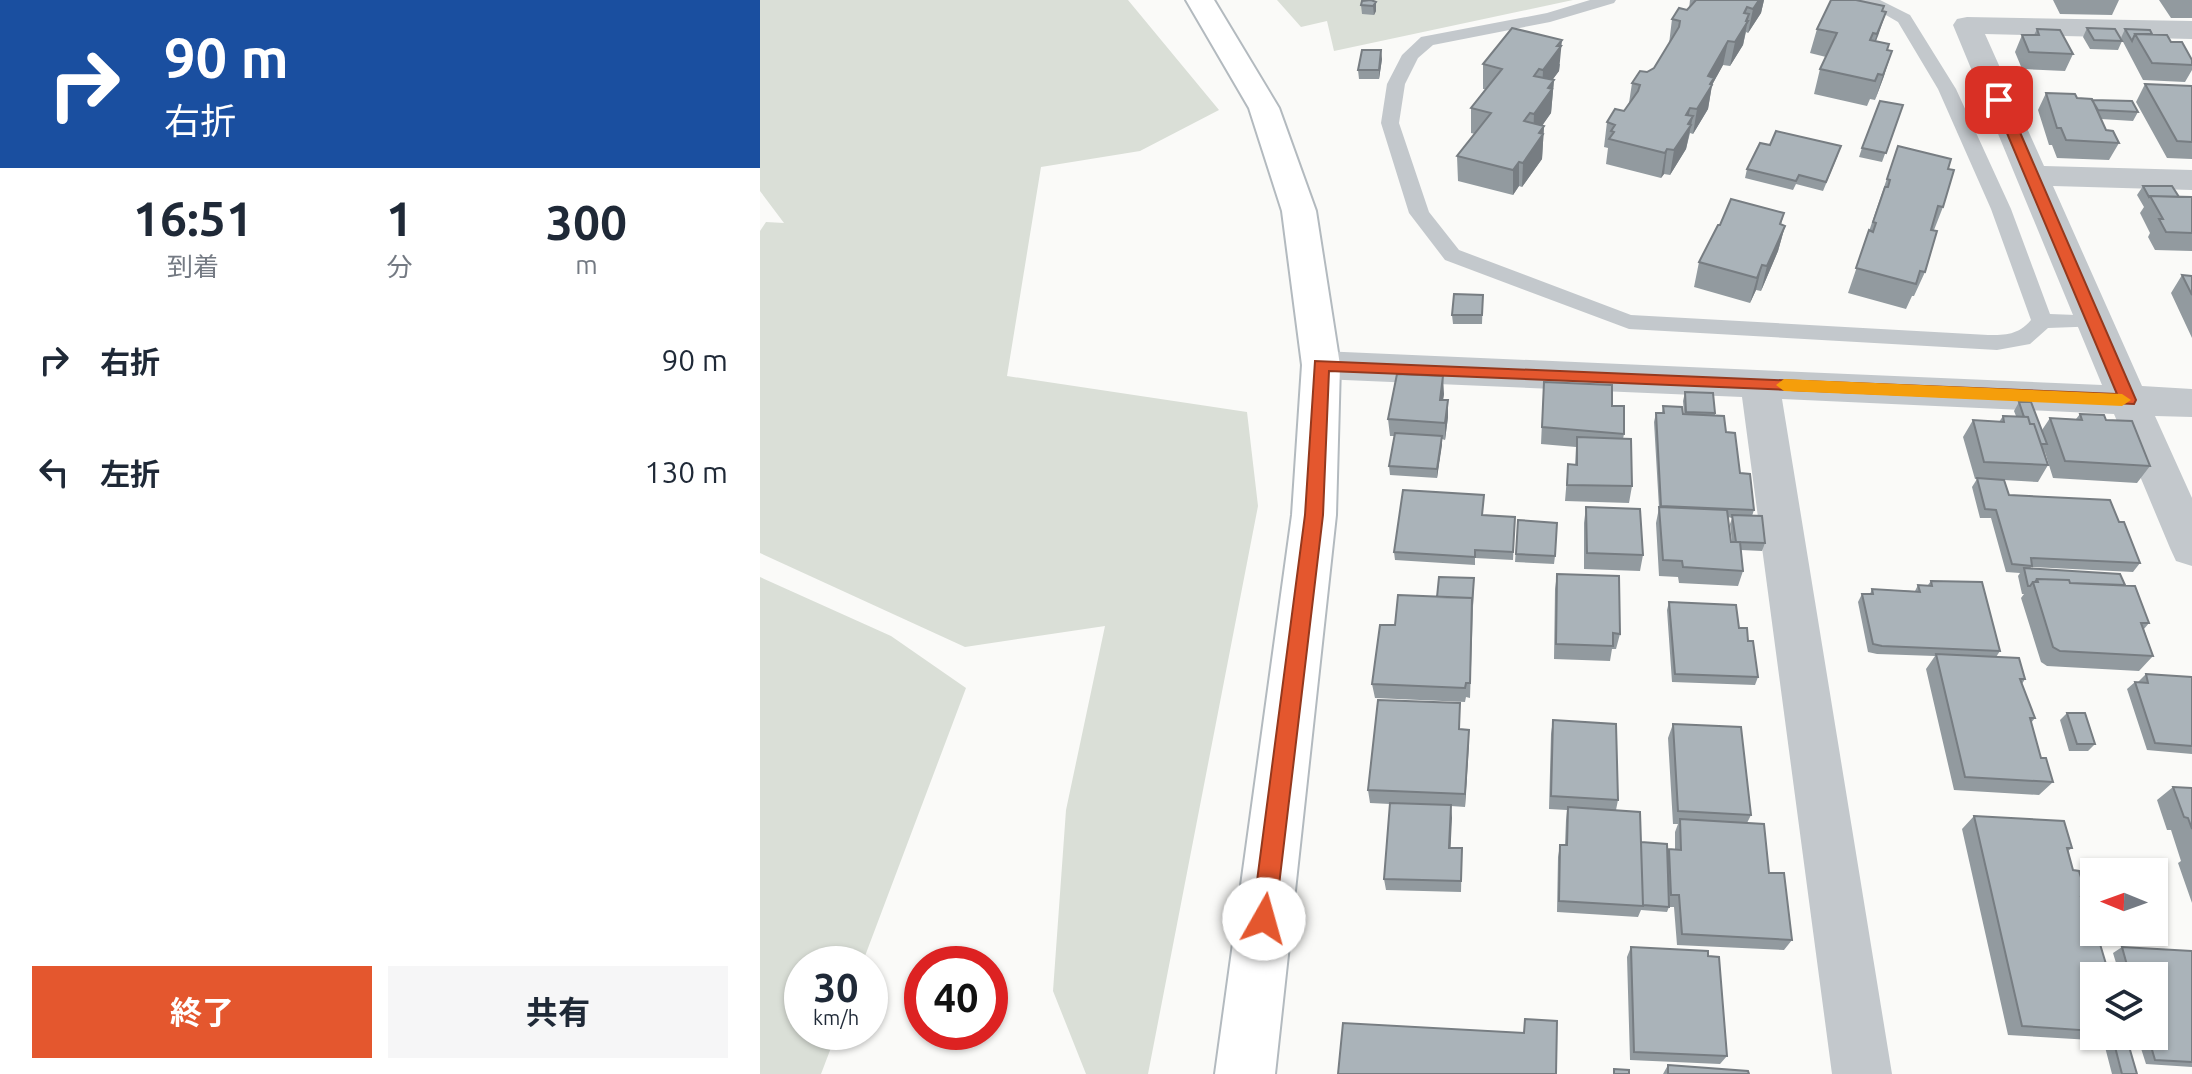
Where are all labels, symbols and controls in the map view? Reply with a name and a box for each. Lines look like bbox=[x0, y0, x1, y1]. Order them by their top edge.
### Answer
text: 90 m bbox=[164, 26, 289, 89]
icon: right bbox=[32, 32, 136, 136]
pin bbox=[1965, 66, 2033, 134]
icon: arrive bbox=[1977, 78, 2021, 122]
text: 右折 bbox=[164, 100, 236, 141]
text: 16:51 bbox=[133, 191, 253, 245]
text: 1 bbox=[386, 191, 413, 245]
text: 300 bbox=[546, 195, 627, 249]
text: m bbox=[575, 250, 598, 279]
text: 到着 bbox=[167, 252, 219, 281]
text: 分 bbox=[386, 252, 412, 281]
icon: right bbox=[32, 338, 76, 382]
text: 90 m bbox=[661, 343, 728, 377]
text: 右折 bbox=[100, 345, 160, 379]
icon: left bbox=[32, 450, 76, 494]
text: 130 m bbox=[644, 455, 728, 489]
text: 左折 bbox=[100, 457, 160, 491]
north arrow bbox=[2080, 858, 2168, 946]
map controls bbox=[2080, 858, 2168, 1050]
position arrow bbox=[1222, 877, 1306, 961]
speed limit sign: 40 bbox=[904, 946, 1008, 1050]
button: layers bbox=[2080, 962, 2168, 1050]
text: 30 bbox=[813, 965, 859, 1010]
button: 終了 bbox=[32, 966, 372, 1058]
button: 共有 bbox=[388, 966, 728, 1058]
text: km/h bbox=[813, 1006, 859, 1029]

